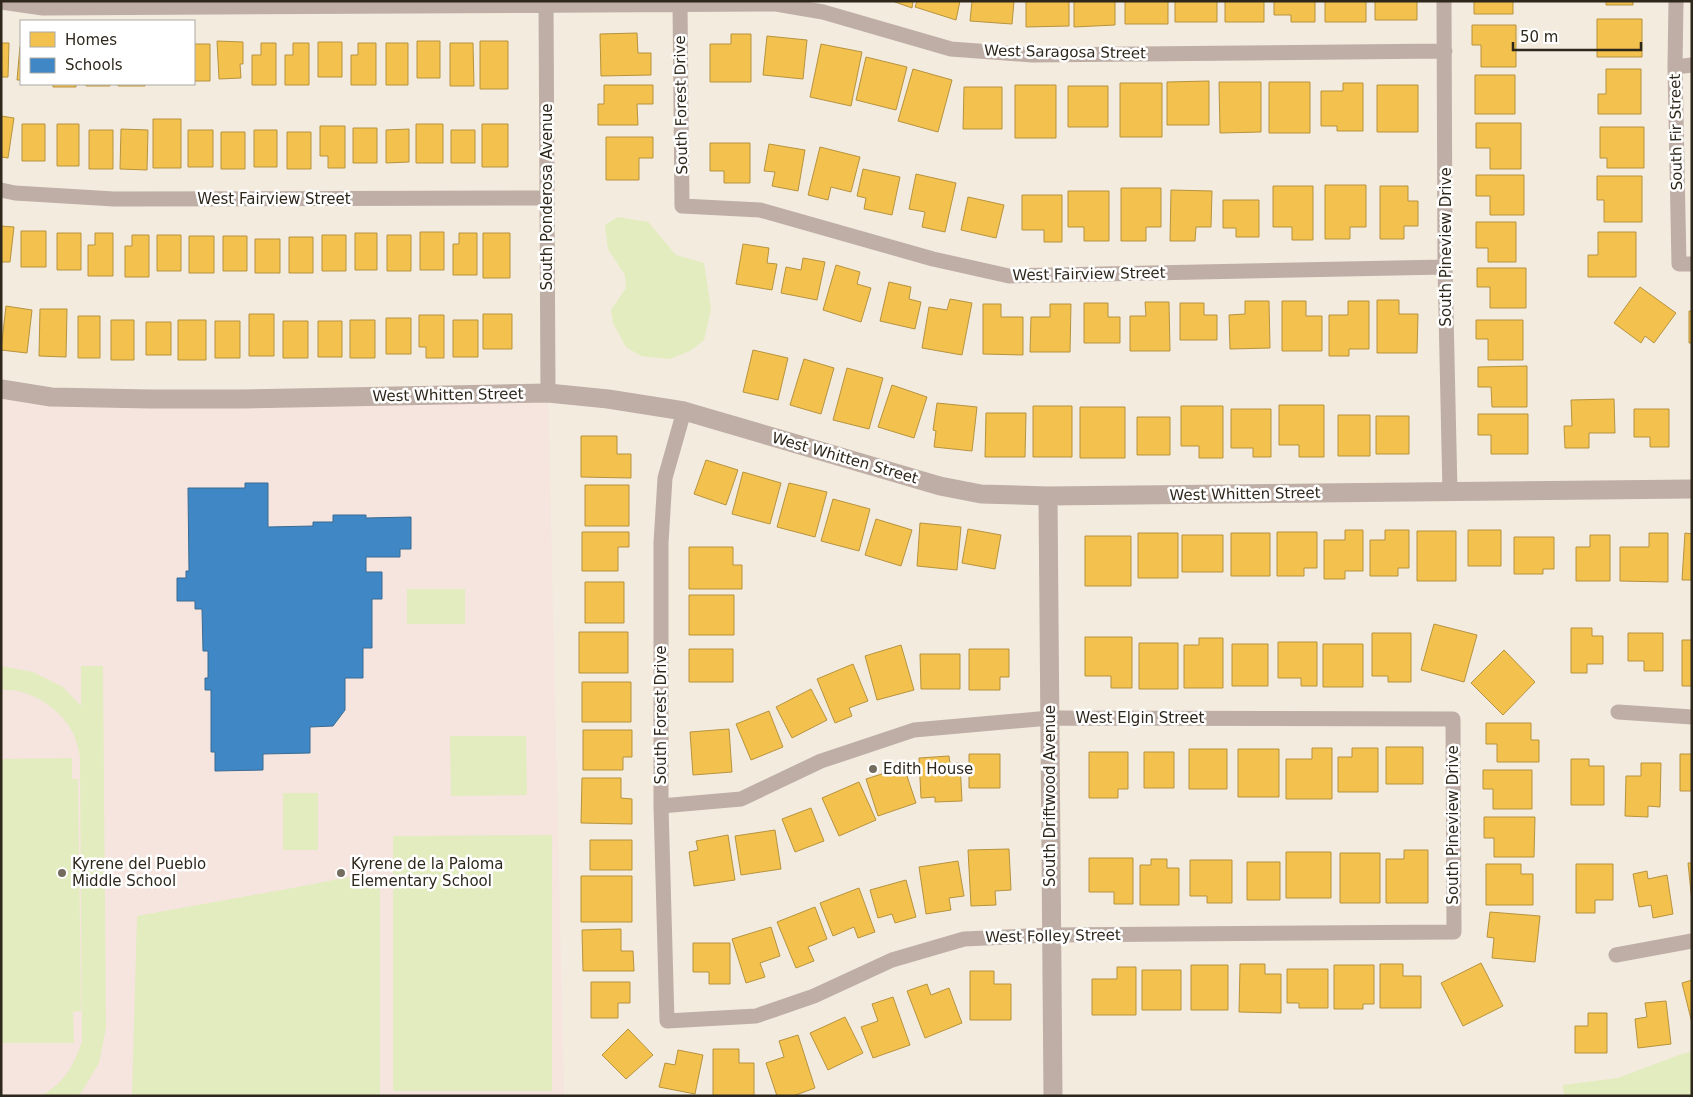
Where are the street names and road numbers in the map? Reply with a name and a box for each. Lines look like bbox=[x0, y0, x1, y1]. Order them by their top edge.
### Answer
street label: South Forest Drive bbox=[671, 35, 691, 175]
street label: West Saragosa Street bbox=[984, 42, 1146, 62]
street label: South Fir Street bbox=[1666, 73, 1686, 190]
street label: South Ponderosa Avenue bbox=[538, 104, 556, 290]
street label: South Pineview Drive bbox=[1437, 167, 1455, 327]
street label: West Fairview Street bbox=[197, 190, 351, 208]
street label: West Fairview Street bbox=[1012, 264, 1166, 284]
street label: West Whitten Street bbox=[372, 385, 524, 405]
street label: West Whitten Street bbox=[770, 429, 920, 487]
street label: West Whitten Street bbox=[1169, 484, 1321, 504]
street label: South Forest Drive bbox=[652, 645, 670, 785]
street label: South Driftwood Avenue bbox=[1041, 705, 1059, 887]
street label: West Elgin Street bbox=[1076, 709, 1205, 727]
street label: South Pineview Drive bbox=[1444, 745, 1462, 905]
street label: West Folley Street bbox=[985, 926, 1121, 946]

